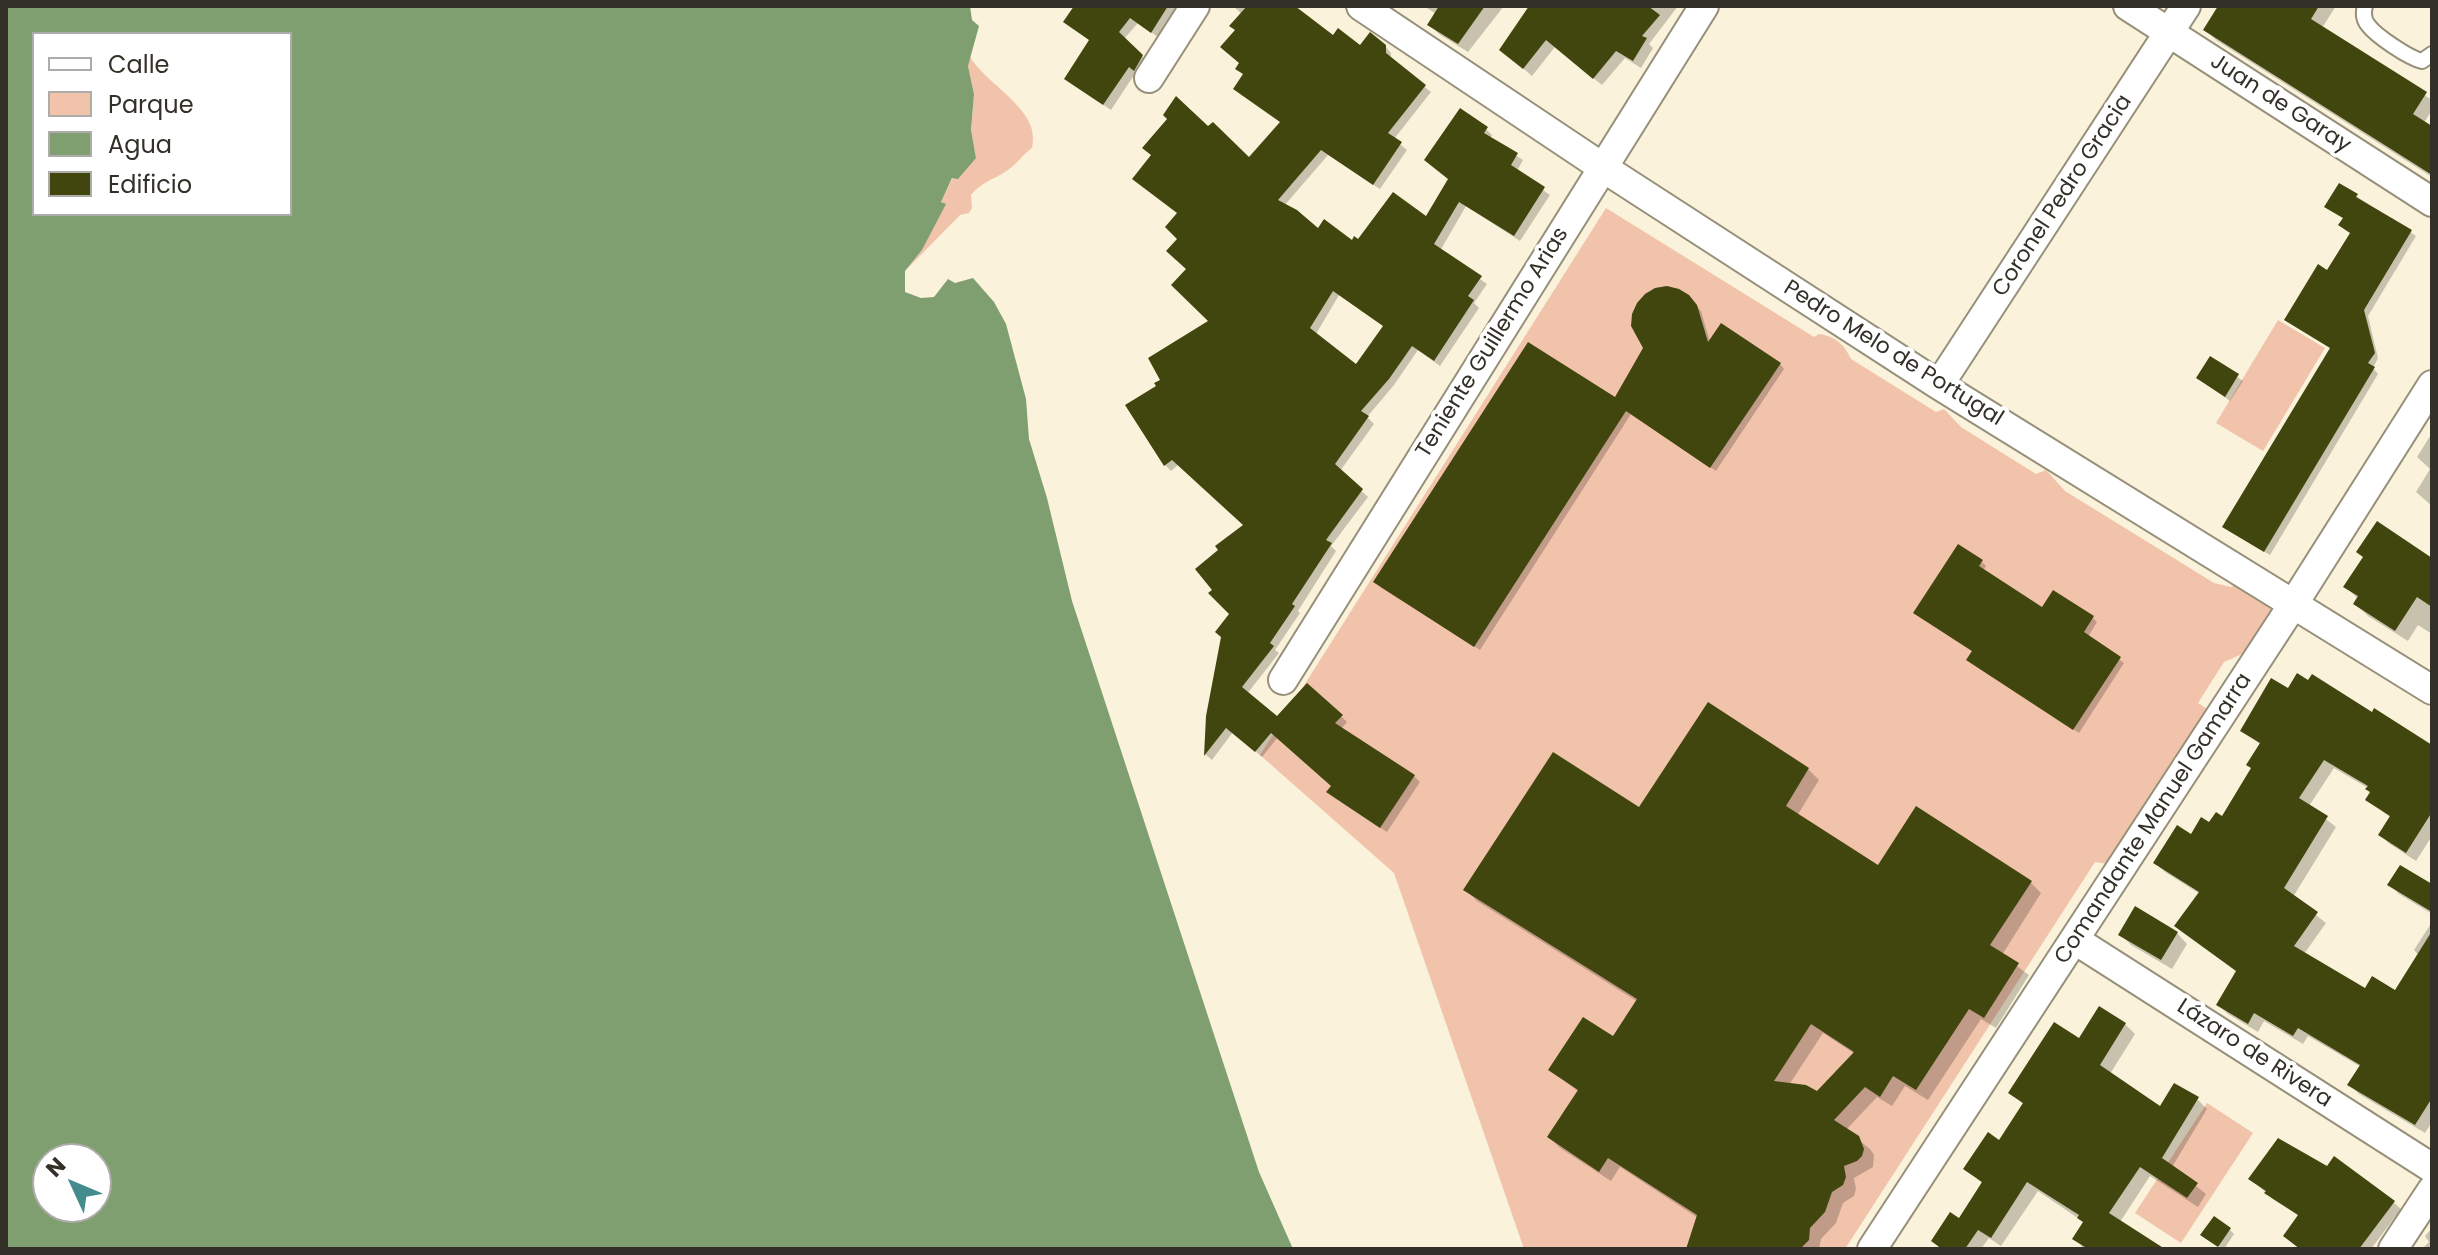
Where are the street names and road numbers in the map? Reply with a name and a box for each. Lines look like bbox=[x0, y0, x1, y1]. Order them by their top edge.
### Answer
street label: Juan de Garay bbox=[2205, 49, 2355, 159]
street label: Coronel Pedro Gracia bbox=[1988, 90, 2138, 302]
street label: Teniente Guillermo Arias bbox=[1411, 223, 1575, 463]
street label: Pedro Melo de Portugal bbox=[1778, 276, 2008, 432]
street label: Comandante Manuel Gamarra bbox=[2050, 669, 2258, 969]
street label: Lázaro de Rivera bbox=[2171, 994, 2337, 1114]

